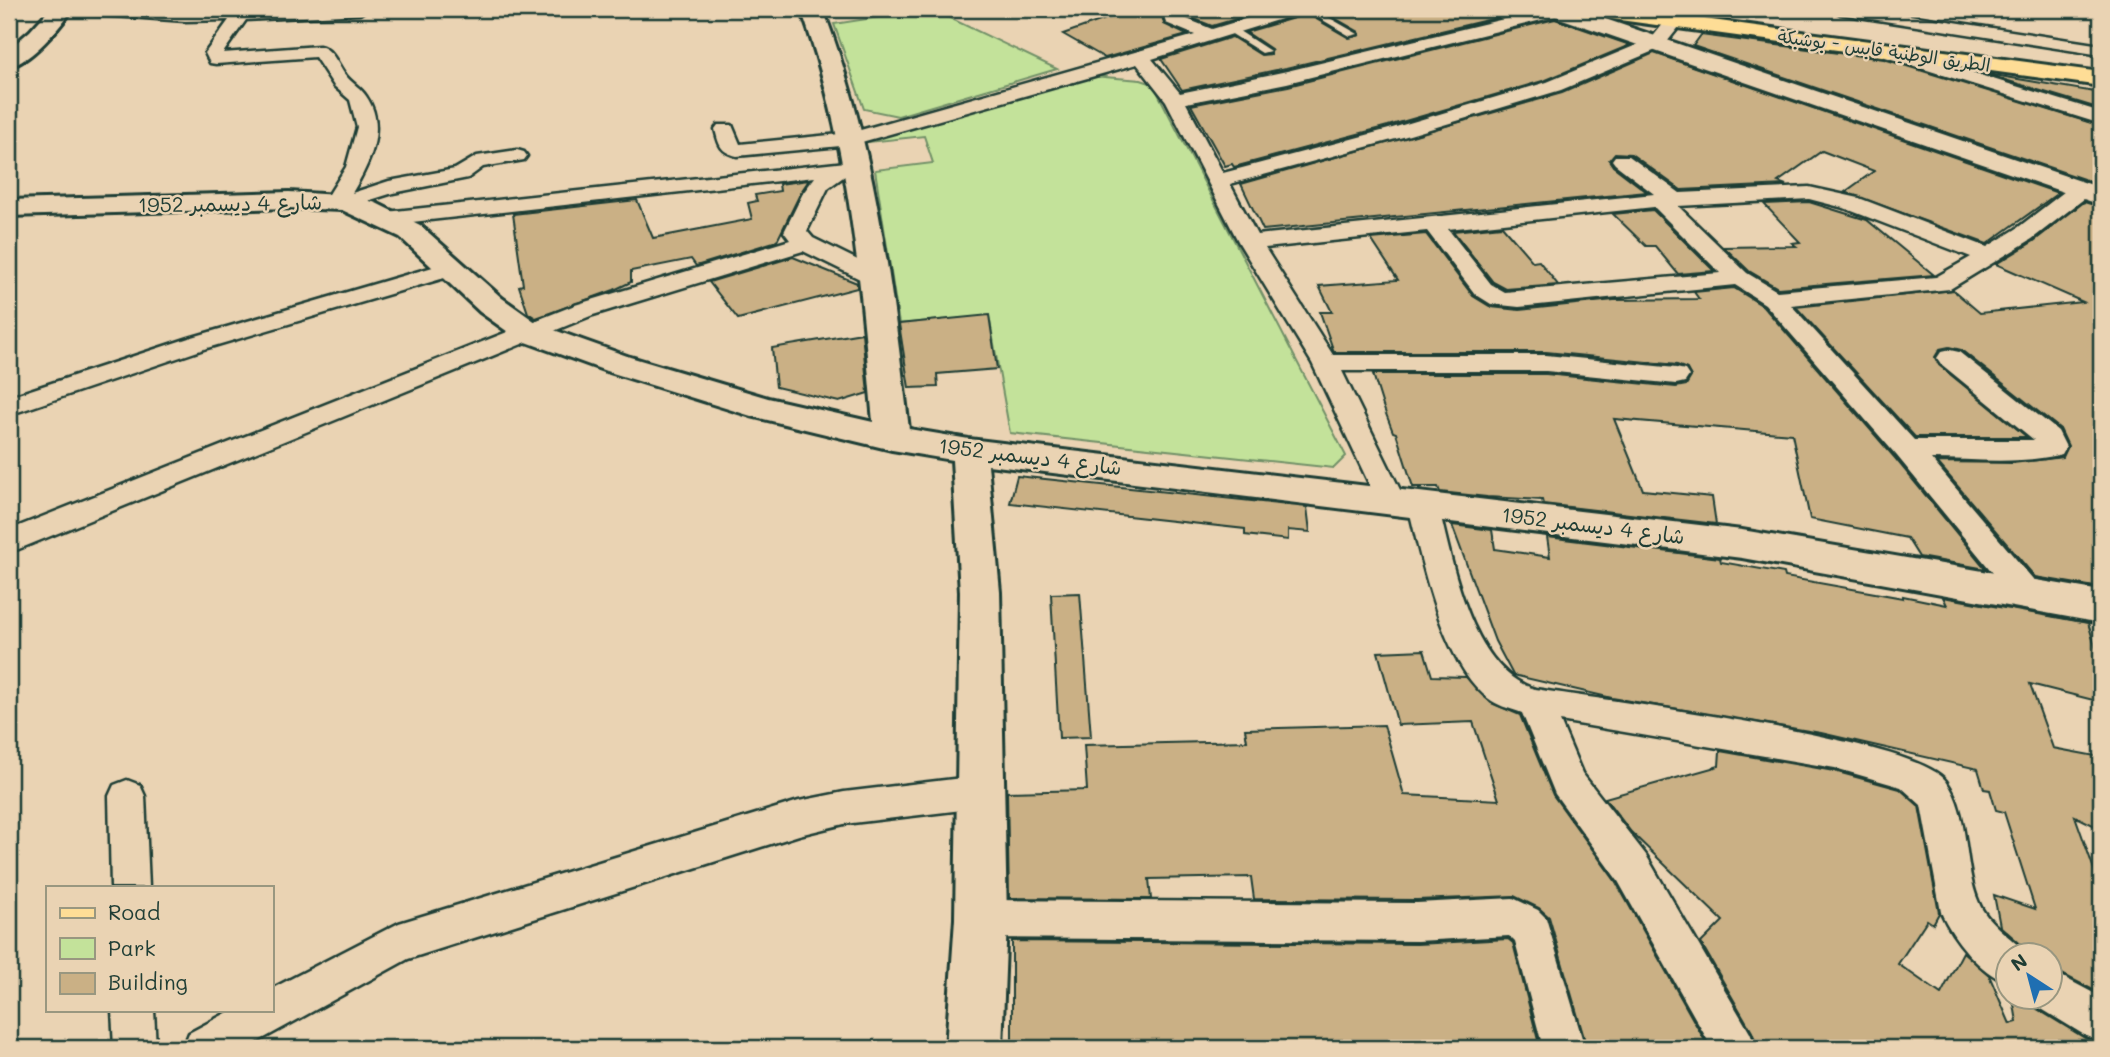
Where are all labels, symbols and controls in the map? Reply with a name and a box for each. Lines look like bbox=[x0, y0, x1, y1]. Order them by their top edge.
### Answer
street label: الطريق الوطنية قابس - بوشبكة bbox=[1776, 23, 1992, 77]
street label: شارع 4 ديسمبر 1952 bbox=[138, 187, 322, 221]
street label: شارع 4 ديسمبر 1952 bbox=[937, 431, 1123, 483]
street label: شارع 4 ديسمبر 1952 bbox=[1500, 500, 1686, 552]
legend bbox=[46, 886, 273, 1012]
text: Road bbox=[108, 898, 160, 925]
text: Park bbox=[108, 934, 156, 961]
north arrow bbox=[1994, 942, 2064, 1012]
text: N bbox=[2006, 947, 2032, 976]
text: Building bbox=[108, 968, 188, 995]

